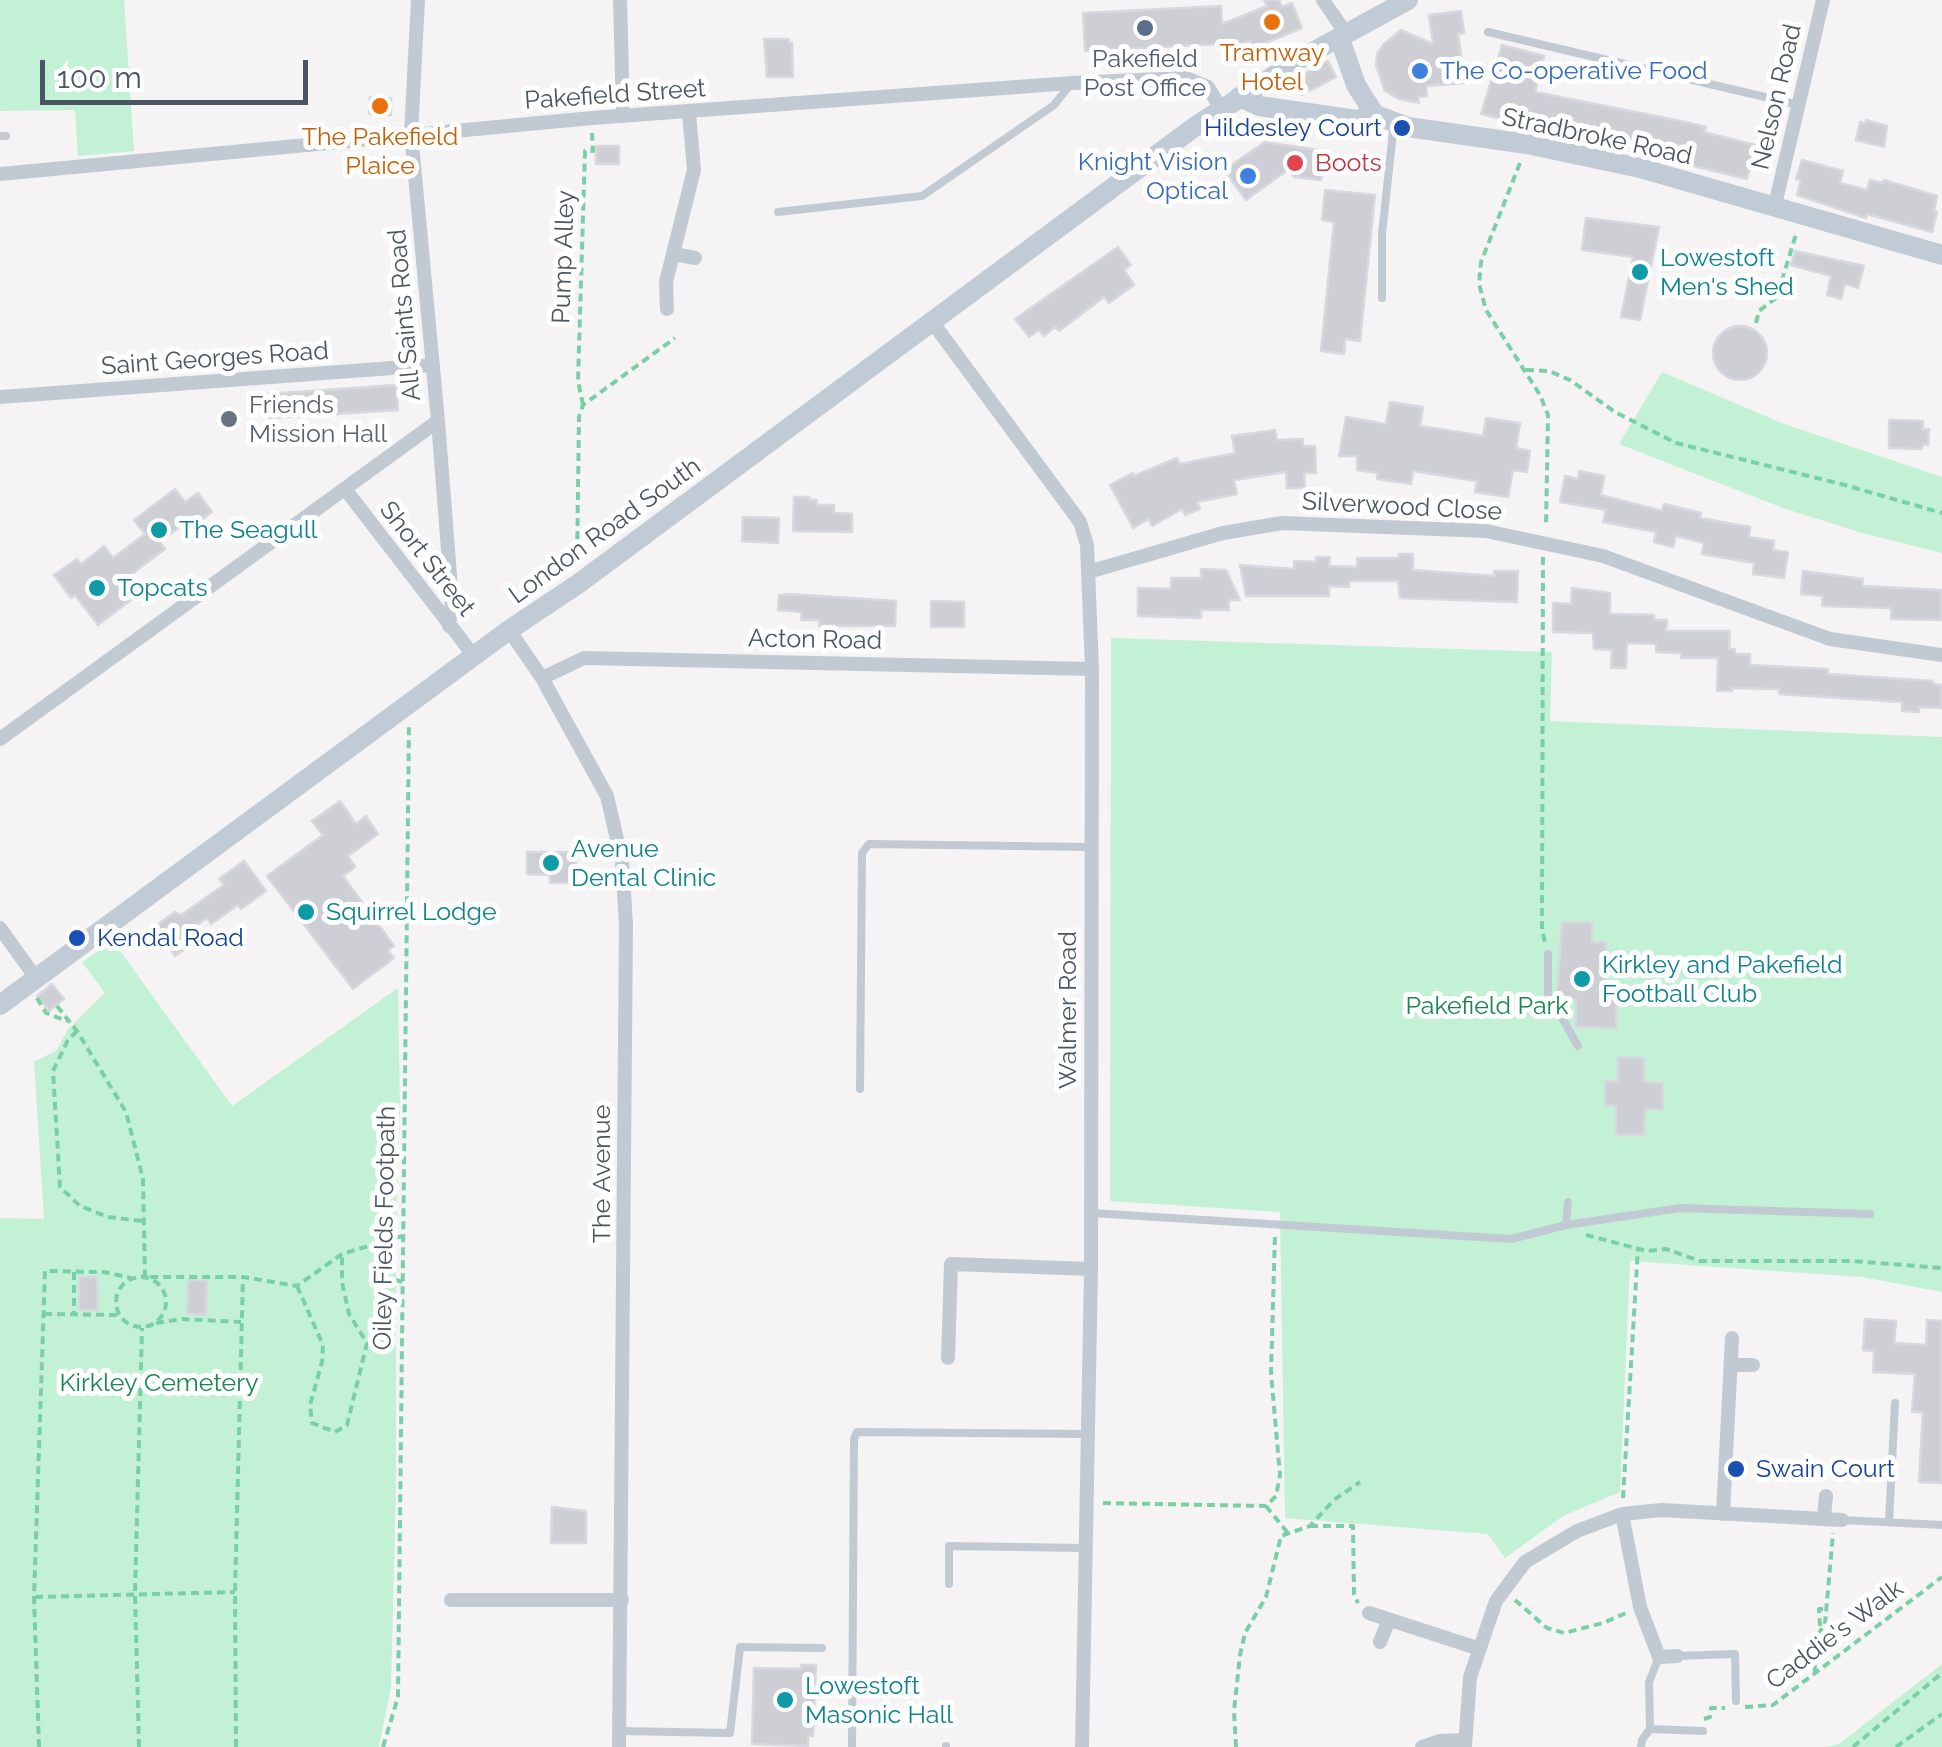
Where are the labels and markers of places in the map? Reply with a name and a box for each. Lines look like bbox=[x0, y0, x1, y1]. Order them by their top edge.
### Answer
marker: Tramway Hotel bbox=[1261, 11, 1283, 33]
marker: Pakefield Post Office bbox=[1134, 17, 1156, 39]
place label: Tramway Hotel bbox=[1220, 38, 1324, 97]
place label: Pakefield Post Office bbox=[1084, 44, 1206, 103]
place label: The Co-operative Food bbox=[1440, 56, 1708, 86]
marker: The Co-operative Food bbox=[1409, 60, 1431, 82]
marker: The Pakefield Plaice bbox=[369, 95, 391, 117]
place label: Hildesley Court bbox=[1204, 113, 1382, 143]
marker: Hildesley Court bbox=[1391, 117, 1413, 139]
place label: The Pakefield Plaice bbox=[302, 122, 458, 181]
place label: Knight Vision Optical bbox=[1078, 147, 1228, 206]
place label: Boots bbox=[1315, 148, 1382, 178]
marker: Boots bbox=[1284, 152, 1306, 174]
marker: Knight Vision Optical bbox=[1237, 165, 1259, 187]
place label: Lowestoft Men's Shed bbox=[1660, 243, 1794, 302]
marker: Lowestoft Men's Shed bbox=[1629, 261, 1651, 283]
place label: Friends Mission Hall bbox=[249, 390, 387, 449]
marker: Friends Mission Hall bbox=[218, 408, 240, 430]
place label: The Seagull bbox=[179, 515, 317, 545]
marker: The Seagull bbox=[148, 519, 170, 541]
place label: Topcats bbox=[117, 573, 207, 603]
marker: Topcats bbox=[86, 577, 108, 599]
place label: Avenue Dental Clinic bbox=[571, 834, 716, 893]
marker: Avenue Dental Clinic bbox=[540, 852, 562, 874]
place label: Squirrel Lodge bbox=[326, 897, 497, 927]
marker: Squirrel Lodge bbox=[295, 901, 317, 923]
place label: Kendal Road bbox=[97, 923, 244, 953]
marker: Kendal Road bbox=[66, 927, 88, 949]
place label: Kirkley and Pakefield Football Club bbox=[1602, 950, 1842, 1009]
marker: Kirkley and Pakefield Football Club bbox=[1571, 968, 1593, 990]
place label: Swain Court bbox=[1756, 1454, 1895, 1484]
marker: Swain Court bbox=[1725, 1458, 1747, 1480]
place label: Lowestoft Masonic Hall bbox=[805, 1671, 953, 1730]
marker: Lowestoft Masonic Hall bbox=[774, 1689, 796, 1711]

